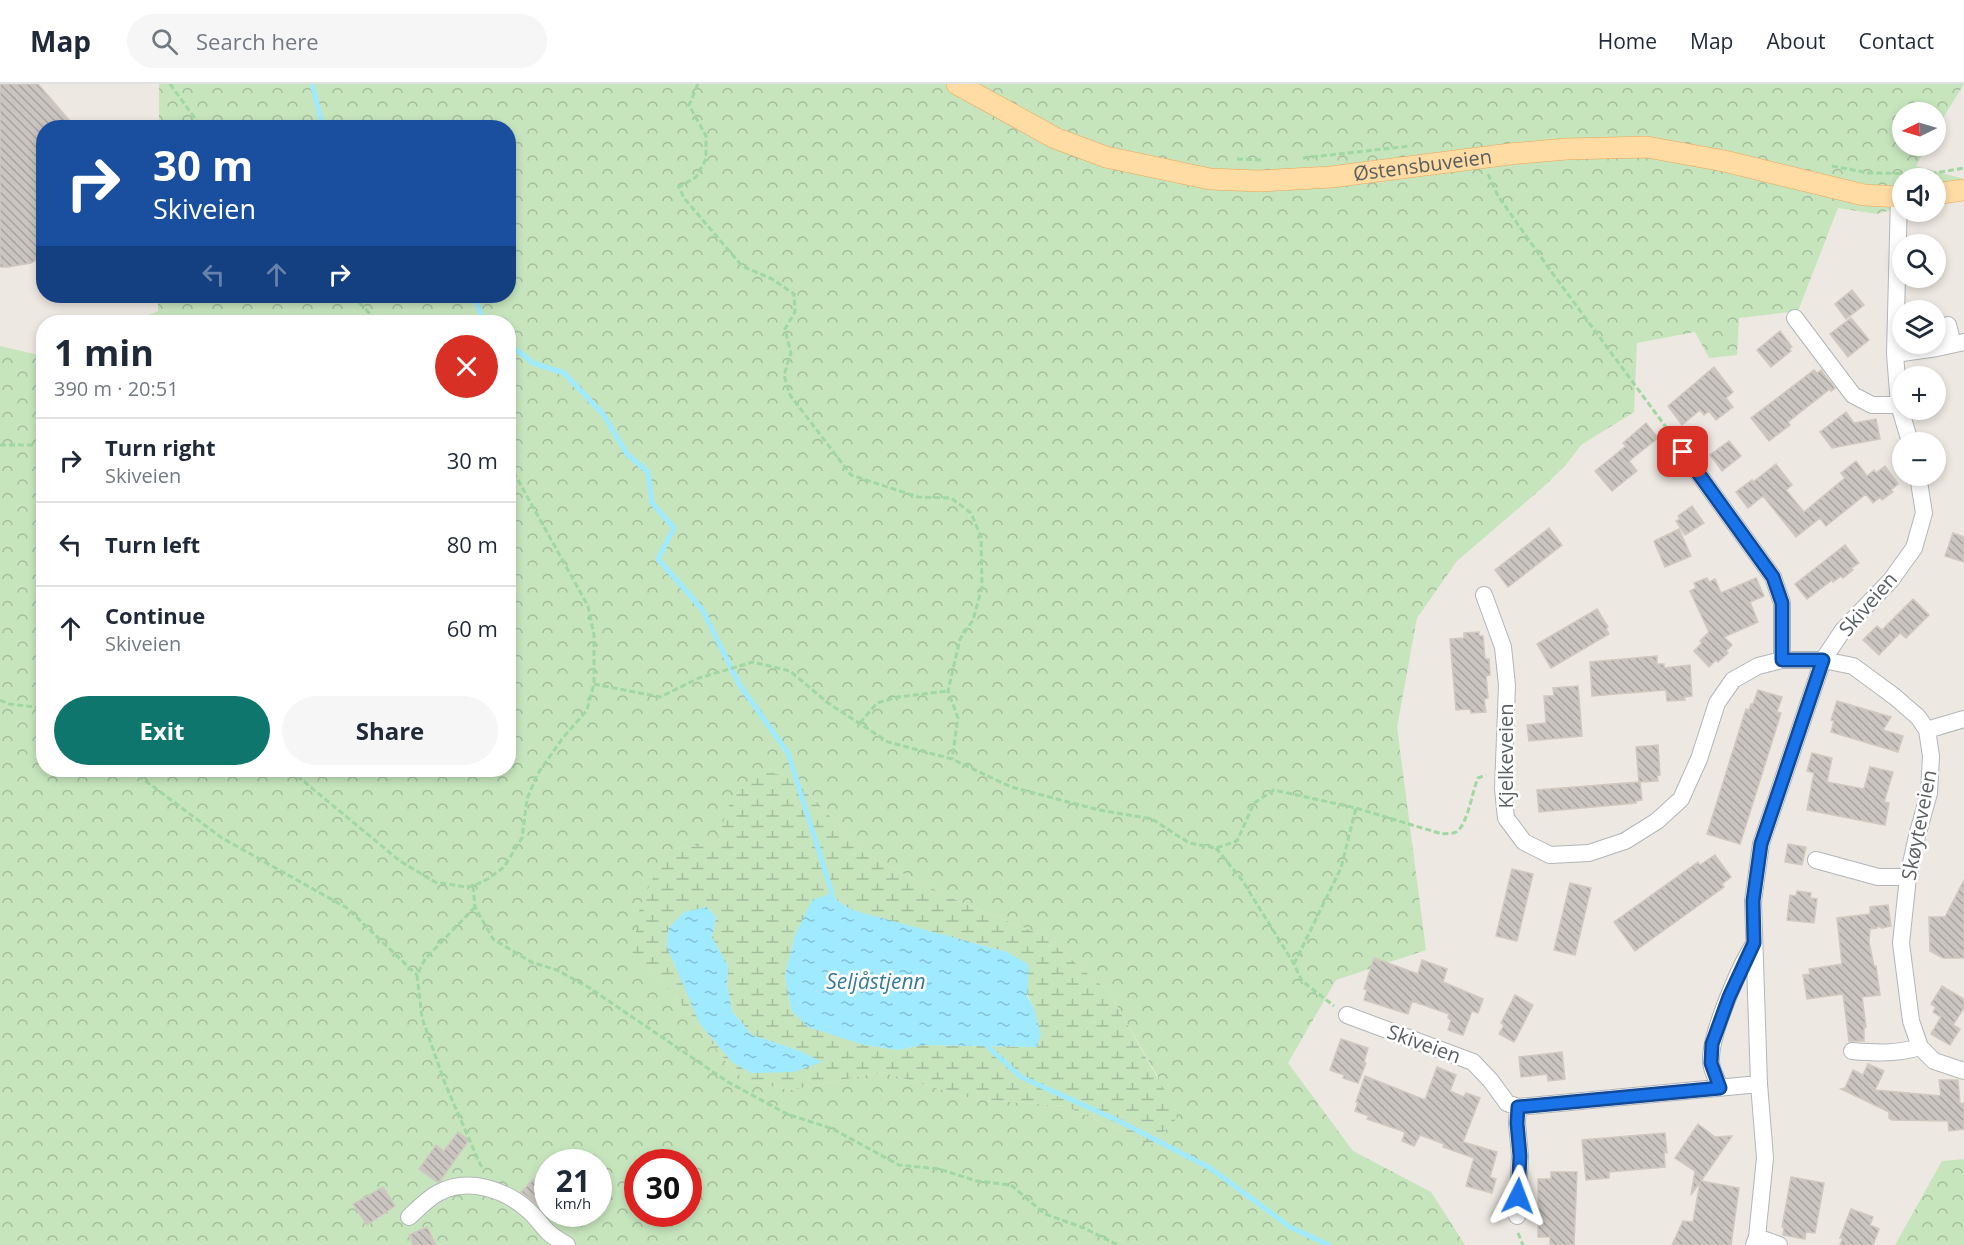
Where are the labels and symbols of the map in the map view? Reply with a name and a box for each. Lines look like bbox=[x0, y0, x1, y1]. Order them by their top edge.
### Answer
north arrow bbox=[1892, 102, 1946, 156]
street label: Østensbuveien bbox=[1351, 142, 1493, 187]
pin bbox=[1657, 426, 1708, 477]
street label: Skiveien bbox=[1832, 566, 1903, 641]
street label: Kjelkeveien bbox=[1492, 703, 1519, 809]
street label: Skøyteveien bbox=[1895, 768, 1942, 882]
water label: Seljåstjenn bbox=[826, 967, 926, 995]
street label: Skiveien bbox=[1384, 1018, 1465, 1069]
speed limit sign: 30 bbox=[624, 1149, 702, 1227]
position arrow bbox=[1486, 1164, 1550, 1228]

